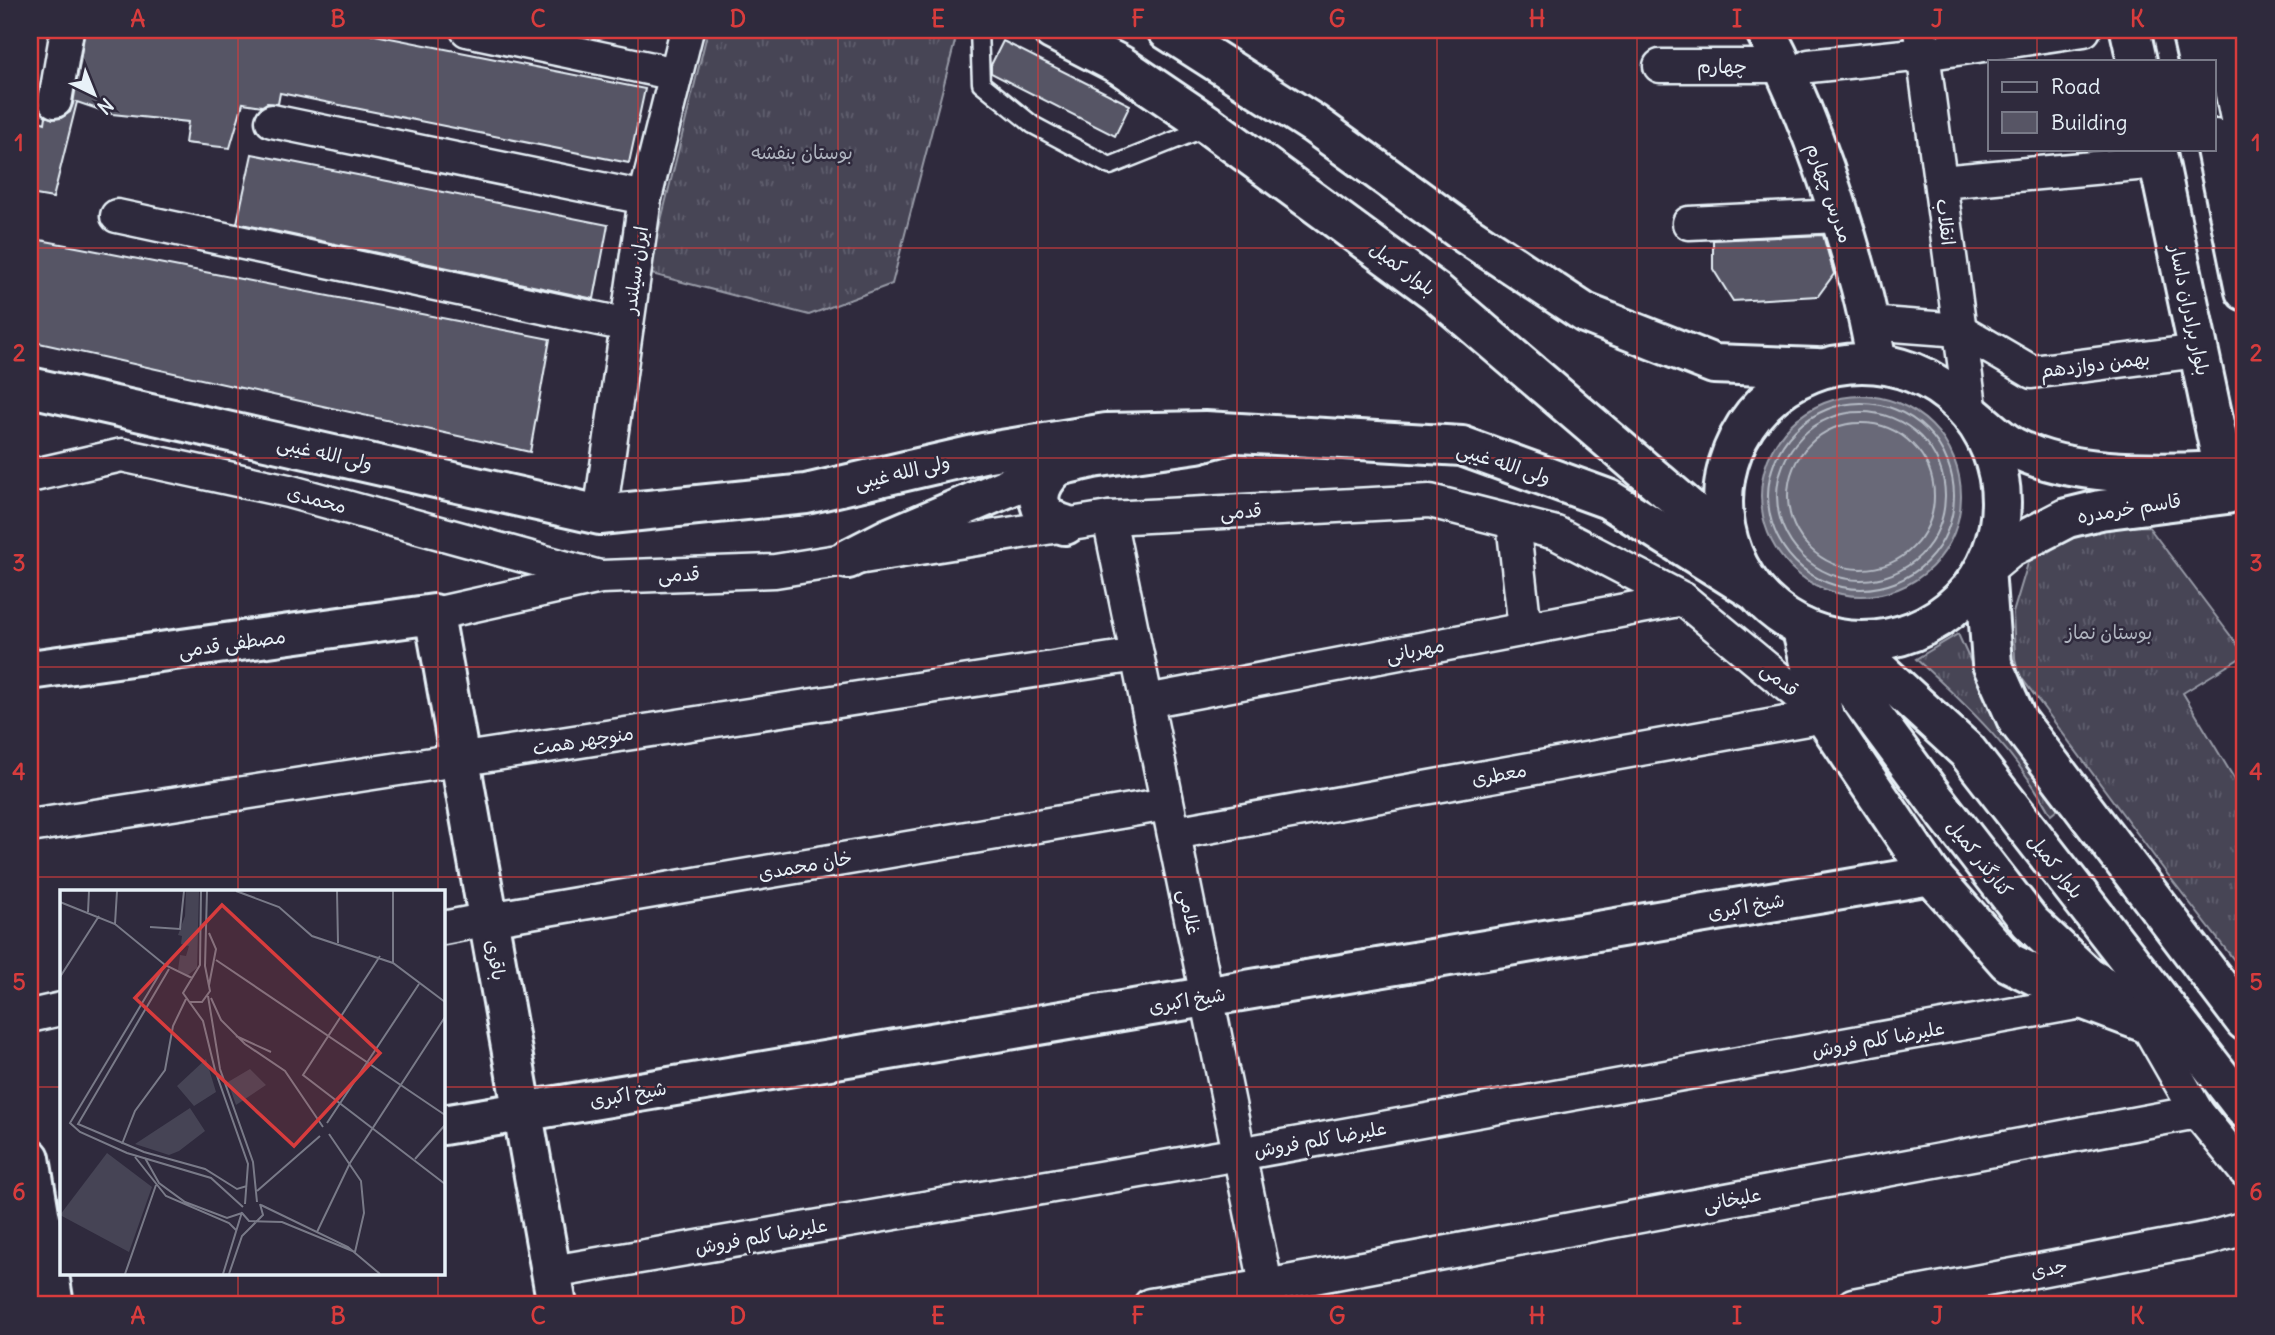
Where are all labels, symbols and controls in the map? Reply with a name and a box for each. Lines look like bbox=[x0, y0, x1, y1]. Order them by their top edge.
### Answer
text: A bbox=[131, 4, 146, 33]
text: B bbox=[330, 4, 346, 33]
text: C bbox=[530, 4, 546, 33]
text: D bbox=[730, 4, 746, 33]
text: E bbox=[931, 4, 945, 33]
text: F bbox=[1131, 4, 1145, 33]
text: G bbox=[1329, 4, 1345, 33]
text: H bbox=[1529, 4, 1545, 33]
text: I bbox=[1732, 4, 1742, 33]
text: J bbox=[1931, 4, 1943, 33]
text: K bbox=[2130, 4, 2145, 33]
street label: چهارم bbox=[1697, 54, 1747, 81]
north arrow bbox=[60, 60, 130, 130]
legend bbox=[1988, 60, 2216, 150]
text: Road bbox=[2051, 73, 2100, 100]
text: N bbox=[93, 93, 119, 120]
text: Building bbox=[2051, 109, 2127, 136]
text: 1 bbox=[14, 128, 24, 157]
text: 1 bbox=[2251, 128, 2261, 157]
park label: بوستان بنفشه bbox=[751, 140, 853, 164]
street label: مدرس چهارم bbox=[1799, 140, 1858, 247]
street label: انقلاب bbox=[1931, 197, 1961, 247]
street label: ایران سیلندر bbox=[617, 224, 653, 317]
street label: بلوار کمیل bbox=[1365, 236, 1441, 300]
street label: بلوار برادران داسار bbox=[2164, 240, 2216, 378]
text: 2 bbox=[13, 338, 26, 367]
text: 2 bbox=[2250, 338, 2263, 367]
street label: بهمن دوازدهم bbox=[2039, 345, 2151, 386]
street label: ولی الله غیبی bbox=[275, 430, 375, 477]
street label: ولی الله غیبی bbox=[1454, 437, 1554, 490]
street label: ولی الله غیبی bbox=[852, 449, 952, 496]
street label: محمدی bbox=[285, 480, 349, 518]
street label: قاسم خرمدره bbox=[2075, 488, 2183, 531]
street label: قدمی bbox=[1219, 498, 1263, 525]
text: 3 bbox=[12, 548, 26, 577]
text: 3 bbox=[2249, 548, 2263, 577]
street label: قدمی bbox=[658, 561, 700, 588]
park label: بوستان نماز bbox=[2064, 620, 2152, 644]
street label: مصطفی قدمی bbox=[177, 624, 287, 663]
street label: مهربانی bbox=[1384, 633, 1446, 668]
street label: قدمی bbox=[1756, 656, 1804, 702]
street label: منوچهر همت bbox=[531, 720, 635, 761]
text: 4 bbox=[12, 757, 26, 786]
street label: معطری bbox=[1470, 757, 1528, 791]
text: 4 bbox=[2249, 757, 2263, 786]
street label: کنارگذر کمیل bbox=[1942, 814, 2018, 902]
street label: بلوار کمیل bbox=[2023, 829, 2089, 903]
street label: خان محمدی bbox=[756, 845, 854, 885]
street label: غلامی bbox=[1172, 887, 1207, 937]
street label: شیخ اکبری bbox=[1706, 887, 1786, 926]
inset map bbox=[60, 890, 444, 1276]
street label: باقری bbox=[481, 938, 511, 982]
text: 5 bbox=[12, 967, 26, 996]
text: 5 bbox=[2249, 967, 2263, 996]
street label: شیخ اکبری bbox=[1147, 981, 1227, 1020]
street label: علیرضا کلم فروش bbox=[1810, 1016, 1947, 1065]
street label: شیخ اکبری bbox=[588, 1075, 668, 1114]
street label: علیرضا کلم فروش bbox=[1252, 1116, 1389, 1165]
text: 6 bbox=[12, 1177, 26, 1206]
text: 6 bbox=[2249, 1177, 2263, 1206]
street label: علیخانی bbox=[1701, 1182, 1763, 1217]
street label: علیرضا کلم فروش bbox=[693, 1213, 830, 1262]
street label: جدی bbox=[2029, 1253, 2069, 1283]
text: A bbox=[131, 1301, 146, 1330]
text: B bbox=[330, 1301, 346, 1330]
text: C bbox=[530, 1301, 546, 1330]
text: D bbox=[730, 1301, 746, 1330]
text: E bbox=[931, 1301, 945, 1330]
text: F bbox=[1131, 1301, 1145, 1330]
text: G bbox=[1329, 1301, 1345, 1330]
text: H bbox=[1529, 1301, 1545, 1330]
text: I bbox=[1732, 1301, 1742, 1330]
text: J bbox=[1931, 1301, 1943, 1330]
text: K bbox=[2130, 1301, 2145, 1330]

